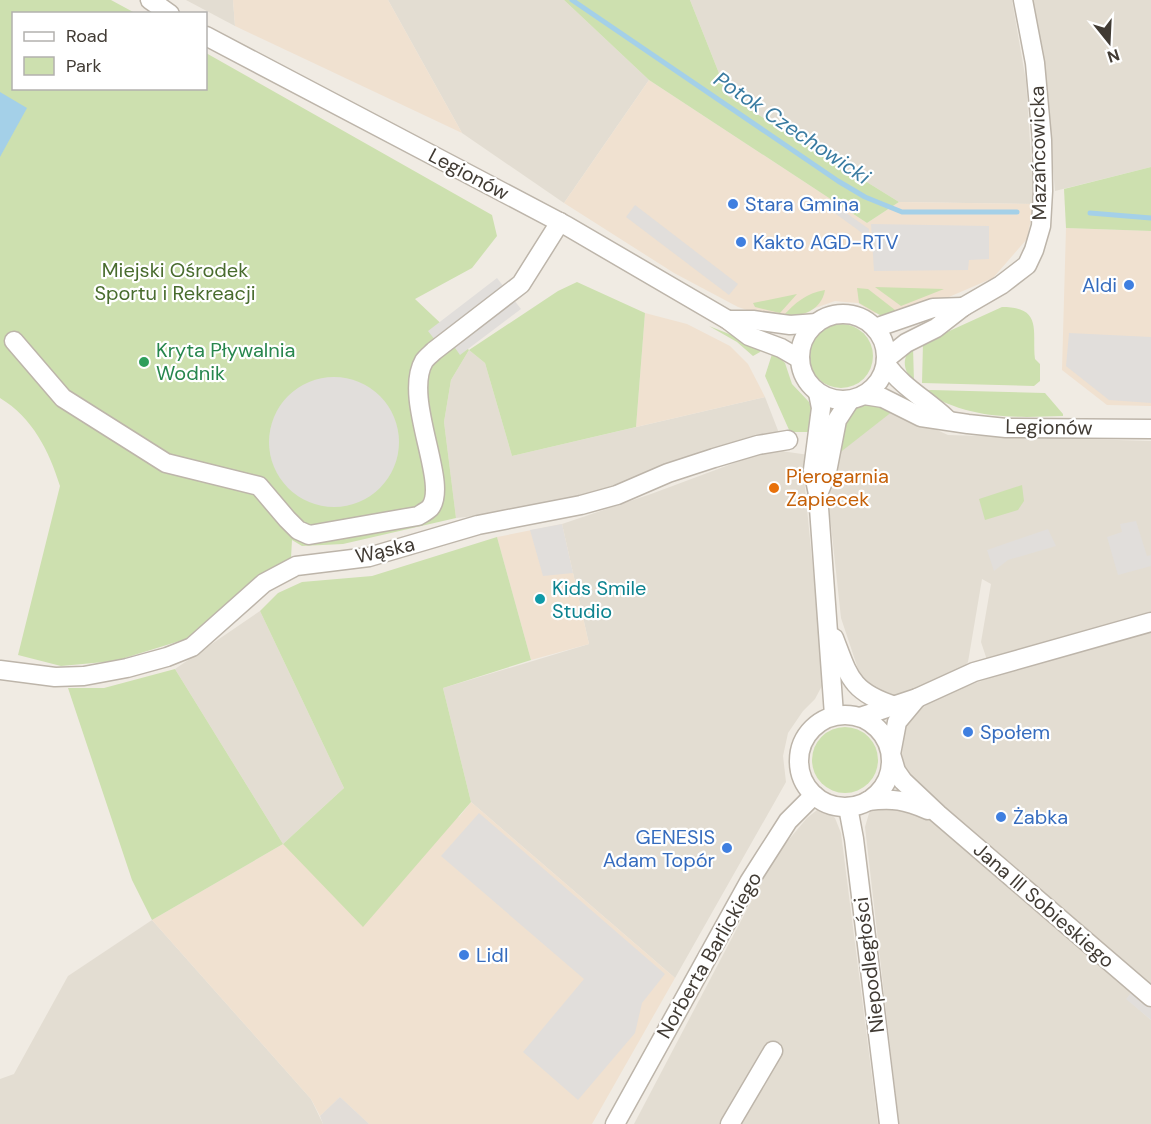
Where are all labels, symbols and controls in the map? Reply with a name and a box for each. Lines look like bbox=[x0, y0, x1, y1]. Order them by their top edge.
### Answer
legend bbox=[12, 12, 207, 90]
north arrow bbox=[1079, 12, 1139, 72]
text: Road bbox=[66, 24, 108, 48]
text: N bbox=[1105, 44, 1122, 68]
text: Park bbox=[66, 54, 102, 78]
water label: Potok Czechowicki bbox=[708, 65, 876, 191]
street label: Mazańcowicka bbox=[1024, 86, 1052, 220]
street label: Legionów bbox=[424, 142, 514, 206]
place label: Stara Gmina bbox=[745, 191, 859, 217]
marker: Stara Gmina bbox=[726, 197, 740, 211]
place label: Kakto AGD-RTV bbox=[753, 229, 899, 255]
marker: Kakto AGD-RTV bbox=[734, 235, 748, 249]
park label: Miejski Ośrodek Sportu i Rekreacji bbox=[94, 257, 256, 306]
place label: Aldi bbox=[1082, 272, 1117, 298]
marker: Aldi bbox=[1122, 278, 1136, 292]
place label: Kryta Pływalnia Wodnik bbox=[156, 337, 295, 386]
marker: Kryta Pływalnia Wodnik bbox=[137, 355, 151, 369]
street label: Legionów bbox=[1005, 413, 1093, 441]
place label: Pierogarnia Zapiecek bbox=[786, 463, 889, 512]
marker: Pierogarnia Zapiecek bbox=[767, 481, 781, 495]
street label: Wąska bbox=[353, 531, 417, 569]
place label: Kids Smile Studio bbox=[552, 575, 646, 624]
marker: Kids Smile Studio bbox=[533, 592, 547, 606]
place label: Społem bbox=[980, 719, 1050, 745]
marker: Społem bbox=[961, 725, 975, 739]
place label: Żabka bbox=[1013, 804, 1068, 830]
marker: Żabka bbox=[994, 810, 1008, 824]
place label: GENESIS Adam Topór bbox=[603, 824, 715, 873]
street label: Jana III Sobieskiego bbox=[968, 836, 1120, 974]
marker: GENESIS Adam Topór bbox=[720, 841, 734, 855]
street label: Norberta Barlickiego bbox=[651, 867, 767, 1043]
street label: Niepodległości bbox=[848, 895, 890, 1035]
place label: Lidl bbox=[476, 942, 508, 968]
marker: Lidl bbox=[457, 948, 471, 962]

